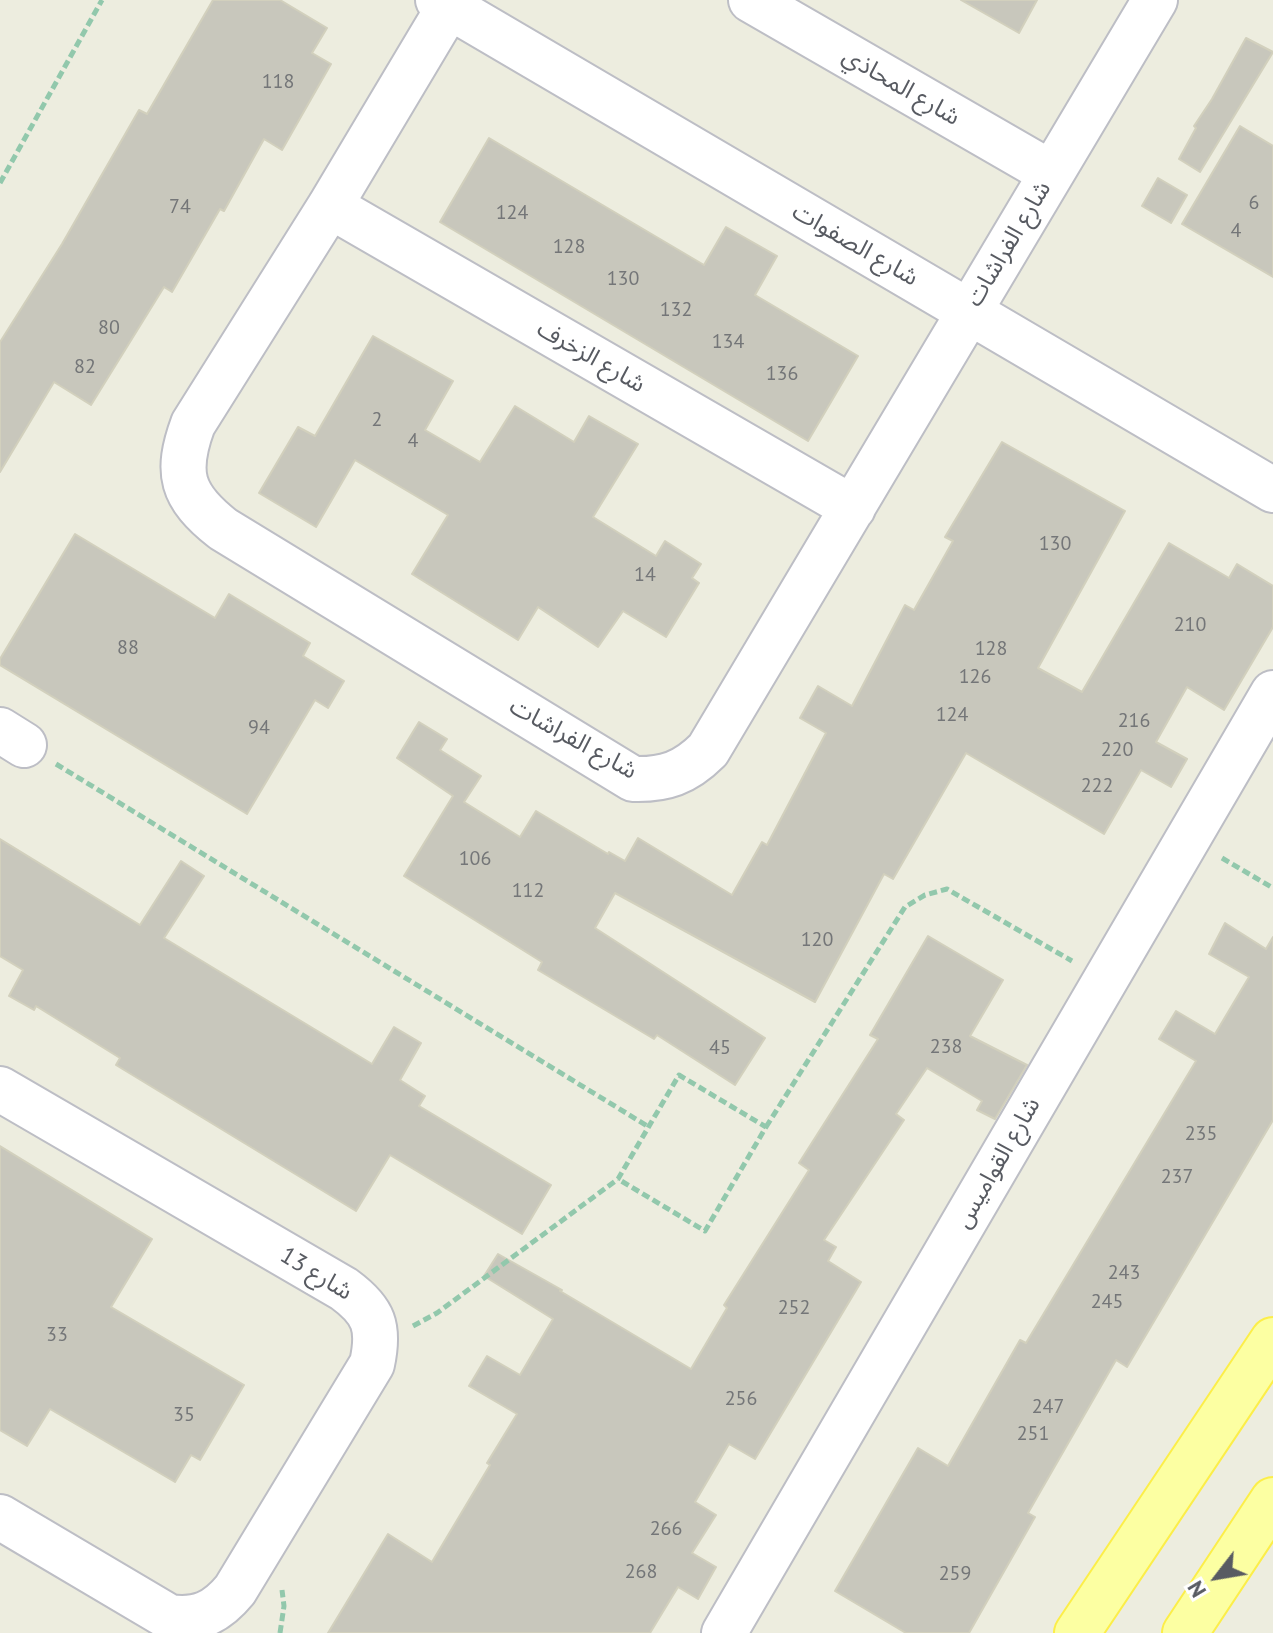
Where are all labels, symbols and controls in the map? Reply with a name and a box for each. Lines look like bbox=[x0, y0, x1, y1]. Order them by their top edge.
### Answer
street label: شارع المحاذي bbox=[837, 42, 965, 132]
house number: 118 bbox=[262, 70, 294, 94]
street label: شارع الفراشات bbox=[960, 176, 1058, 312]
house number: 6 bbox=[1249, 191, 1259, 215]
house number: 74 bbox=[169, 195, 191, 219]
street label: شارع الصفوات bbox=[787, 197, 923, 293]
house number: 124 bbox=[496, 201, 528, 225]
house number: 4 bbox=[1231, 219, 1241, 243]
house number: 128 bbox=[553, 235, 585, 259]
house number: 130 bbox=[607, 267, 639, 291]
house number: 132 bbox=[660, 298, 692, 322]
street label: شارع الزخرف bbox=[532, 314, 650, 400]
house number: 80 bbox=[98, 316, 120, 340]
house number: 134 bbox=[712, 330, 744, 354]
house number: 82 bbox=[74, 355, 96, 379]
house number: 136 bbox=[766, 362, 798, 386]
house number: 2 bbox=[372, 408, 382, 432]
house number: 4 bbox=[408, 429, 418, 453]
house number: 130 bbox=[1039, 532, 1071, 556]
house number: 14 bbox=[634, 563, 656, 587]
house number: 210 bbox=[1174, 613, 1206, 637]
house number: 88 bbox=[117, 636, 139, 660]
house number: 128 bbox=[975, 637, 1007, 661]
house number: 126 bbox=[959, 665, 991, 689]
street label: شارع الفراشات bbox=[504, 692, 642, 786]
house number: 124 bbox=[936, 703, 968, 727]
house number: 216 bbox=[1118, 709, 1150, 733]
house number: 94 bbox=[248, 716, 270, 740]
house number: 220 bbox=[1101, 738, 1133, 762]
house number: 222 bbox=[1081, 774, 1113, 798]
house number: 106 bbox=[459, 847, 491, 871]
house number: 112 bbox=[512, 879, 544, 903]
house number: 120 bbox=[801, 928, 833, 952]
house number: 238 bbox=[930, 1035, 962, 1059]
house number: 45 bbox=[709, 1036, 731, 1060]
street label: شارع القواميس bbox=[949, 1093, 1047, 1233]
house number: 235 bbox=[1185, 1122, 1217, 1146]
house number: 237 bbox=[1161, 1165, 1193, 1189]
street label: شارع 13 bbox=[275, 1241, 357, 1307]
house number: 243 bbox=[1108, 1261, 1140, 1285]
house number: 245 bbox=[1091, 1290, 1123, 1314]
house number: 252 bbox=[778, 1296, 810, 1320]
house number: 33 bbox=[46, 1323, 68, 1347]
house number: 256 bbox=[725, 1387, 757, 1411]
house number: 247 bbox=[1032, 1395, 1064, 1419]
house number: 35 bbox=[173, 1403, 195, 1427]
house number: 251 bbox=[1017, 1422, 1049, 1446]
house number: 266 bbox=[650, 1517, 682, 1541]
north arrow bbox=[1177, 1537, 1257, 1617]
house number: 268 bbox=[625, 1560, 657, 1584]
house number: 259 bbox=[939, 1562, 971, 1586]
text: N bbox=[1181, 1576, 1212, 1603]

